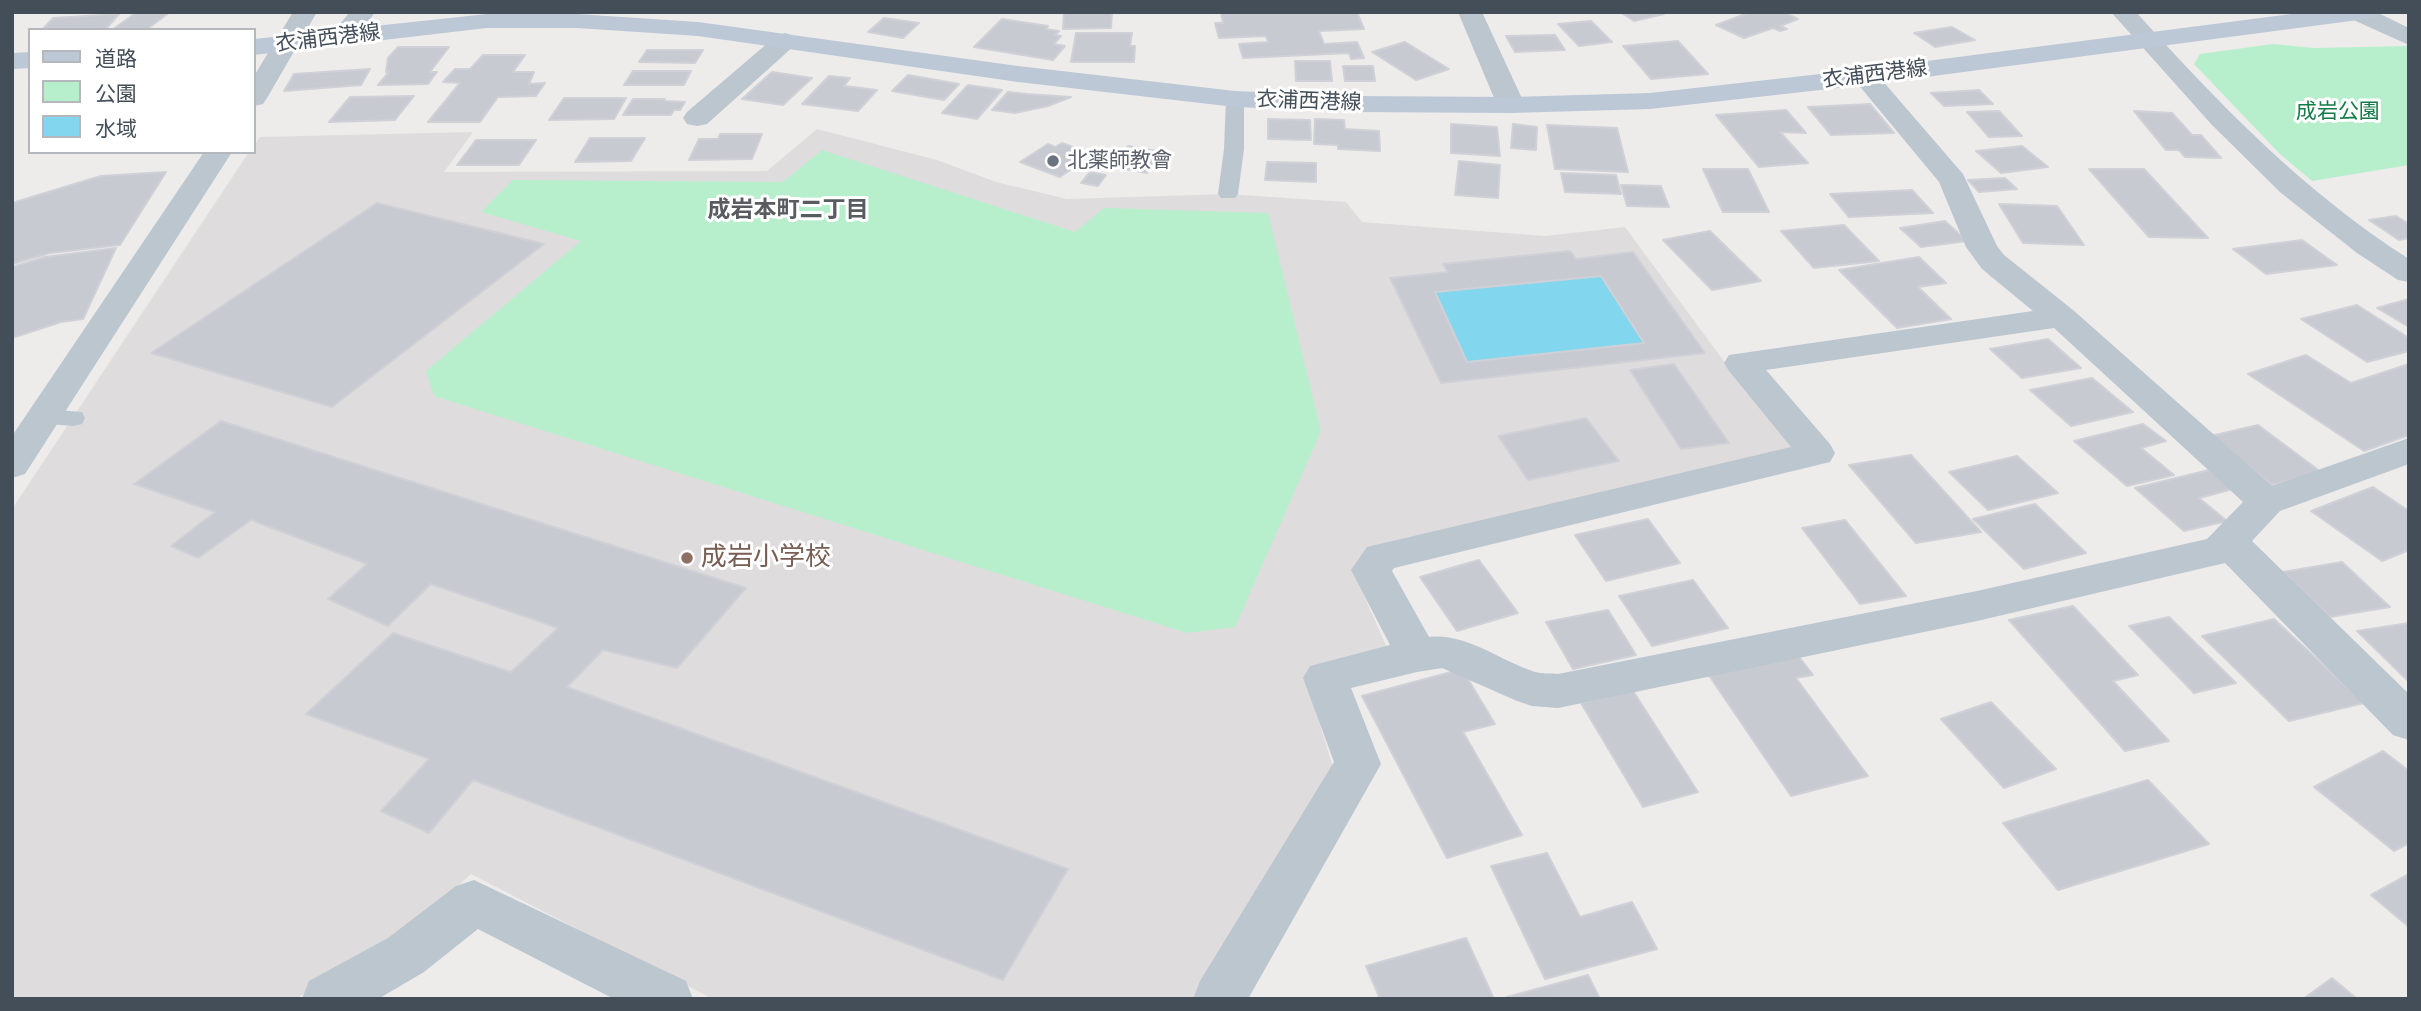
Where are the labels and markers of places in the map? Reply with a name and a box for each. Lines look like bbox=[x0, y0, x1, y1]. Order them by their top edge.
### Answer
place label: 北薬師教會 bbox=[1067, 148, 1172, 174]
marker: 北薬師教會 bbox=[1045, 153, 1061, 169]
place label: 成岩小学校 bbox=[701, 542, 831, 574]
marker: 成岩小学校 bbox=[679, 550, 695, 566]

